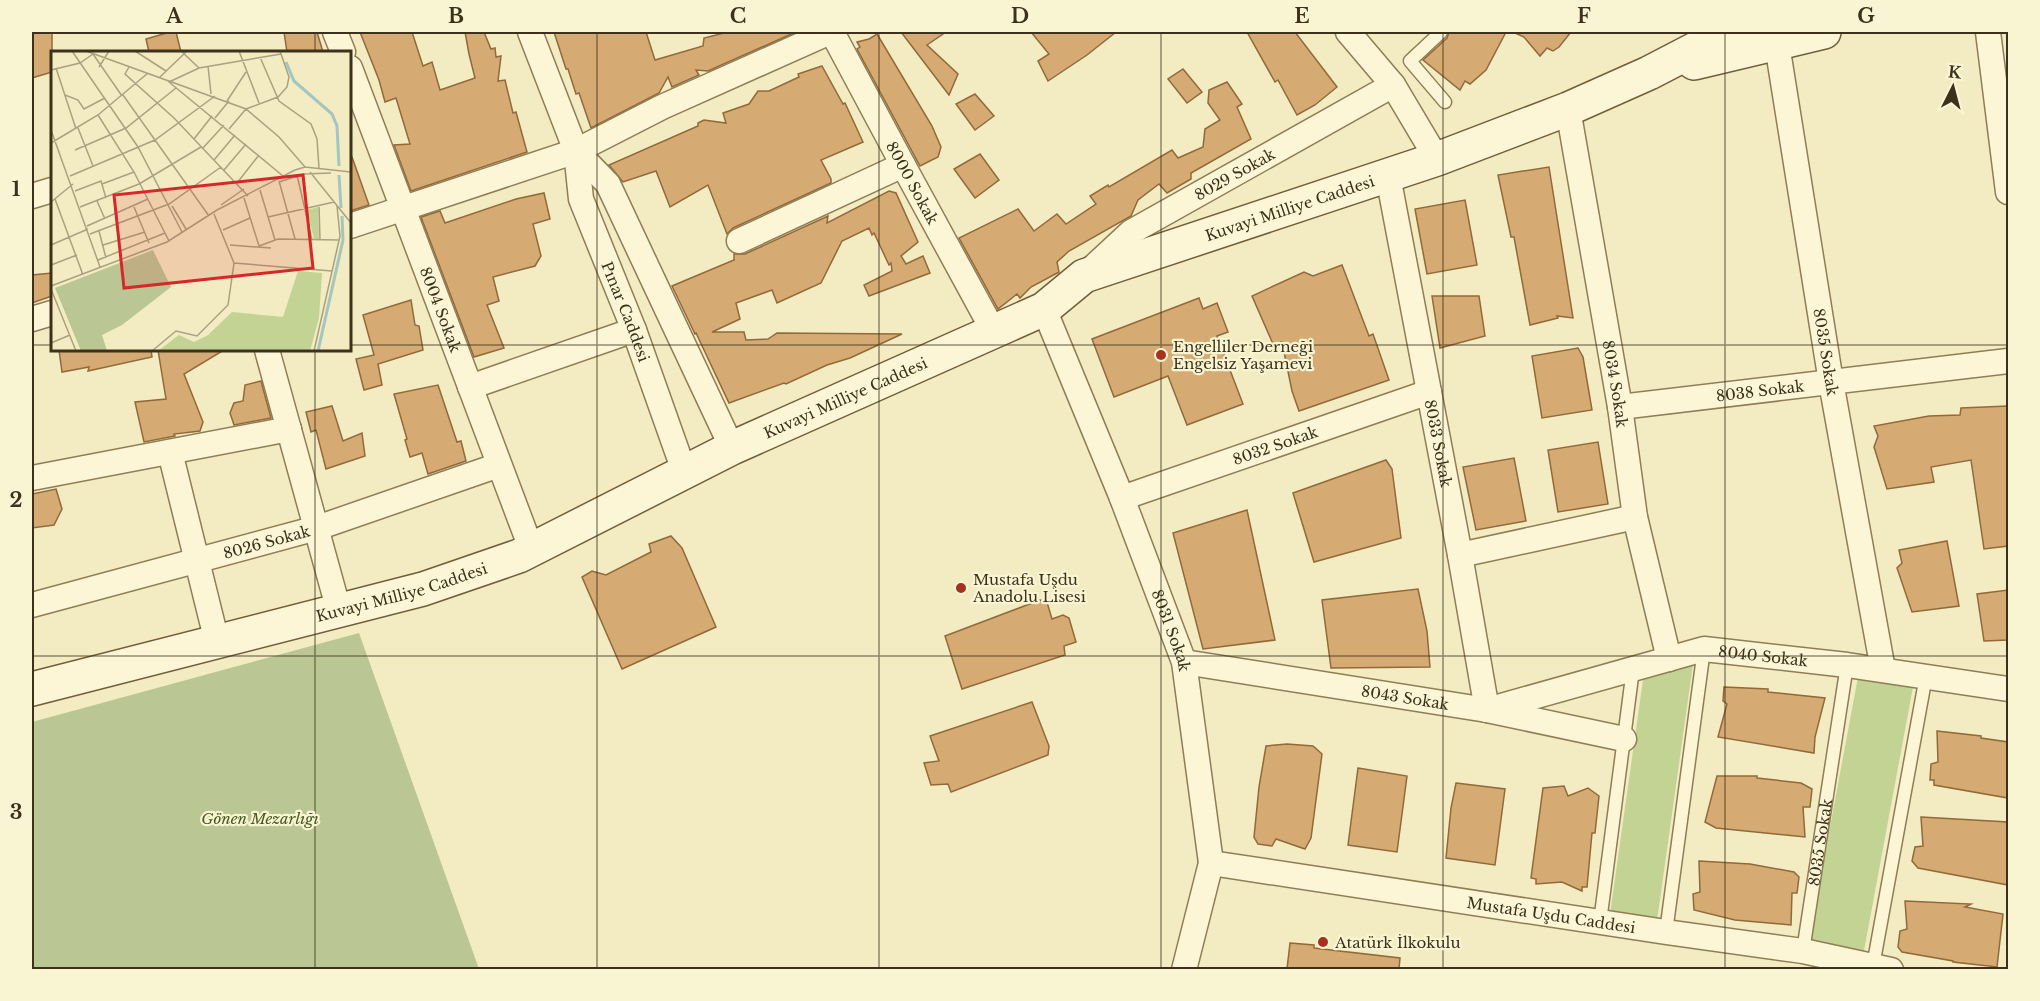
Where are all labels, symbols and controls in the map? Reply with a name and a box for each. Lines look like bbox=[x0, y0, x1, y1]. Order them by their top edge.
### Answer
text: A bbox=[165, 4, 183, 28]
text: B bbox=[448, 4, 464, 28]
text: C bbox=[730, 4, 746, 28]
text: D bbox=[1011, 4, 1029, 28]
text: E bbox=[1294, 4, 1310, 28]
text: F bbox=[1577, 4, 1591, 28]
text: G bbox=[1857, 4, 1875, 28]
inset map bbox=[51, 51, 351, 351]
north arrow bbox=[1923, 57, 1983, 117]
text: K bbox=[1947, 61, 1963, 83]
street label: 8000 Sokak bbox=[883, 138, 943, 228]
street label: 8029 Sokak bbox=[1191, 143, 1279, 204]
street label: Kuvayi Milliye Caddesi bbox=[1203, 171, 1377, 245]
text: 1 bbox=[12, 177, 21, 201]
street label: Pınar Caddesi bbox=[598, 258, 654, 364]
street label: 8004 Sokak bbox=[416, 264, 466, 356]
street label: 8035 Sokak bbox=[1810, 307, 1843, 398]
place label: Engelliler Derneği Engelsiz Yaşamevi bbox=[1173, 337, 1313, 373]
street label: 8034 Sokak bbox=[1599, 339, 1632, 430]
marker: Engelliler Derneği Engelsiz Yaşamevi bbox=[1154, 348, 1168, 362]
street label: Kuvayi Milliye Caddesi bbox=[760, 353, 930, 442]
street label: 8038 Sokak bbox=[1715, 376, 1806, 405]
street label: 8033 Sokak bbox=[1421, 398, 1457, 489]
street label: 8032 Sokak bbox=[1230, 421, 1321, 469]
text: 2 bbox=[9, 488, 23, 512]
street label: 8026 Sokak bbox=[221, 521, 313, 562]
street label: Kuvayi Milliye Caddesi bbox=[314, 558, 490, 626]
place label: Mustafa Uşdu Anadolu Lisesi bbox=[972, 570, 1086, 606]
marker: Mustafa Uşdu Anadolu Lisesi bbox=[954, 581, 968, 595]
street label: 8031 Sokak bbox=[1148, 587, 1195, 673]
street label: 8040 Sokak bbox=[1717, 641, 1810, 670]
street label: 8043 Sokak bbox=[1360, 681, 1451, 713]
street label: 8035 Sokak bbox=[1804, 796, 1836, 887]
text: 3 bbox=[10, 800, 22, 824]
park label: Gönen Mezarlığı bbox=[201, 809, 319, 828]
street label: Mustafa Uşdu Caddesi bbox=[1465, 892, 1637, 937]
place label: Atatürk İlkokulu bbox=[1334, 933, 1461, 952]
marker: Atatürk İlkokulu bbox=[1316, 935, 1330, 949]

